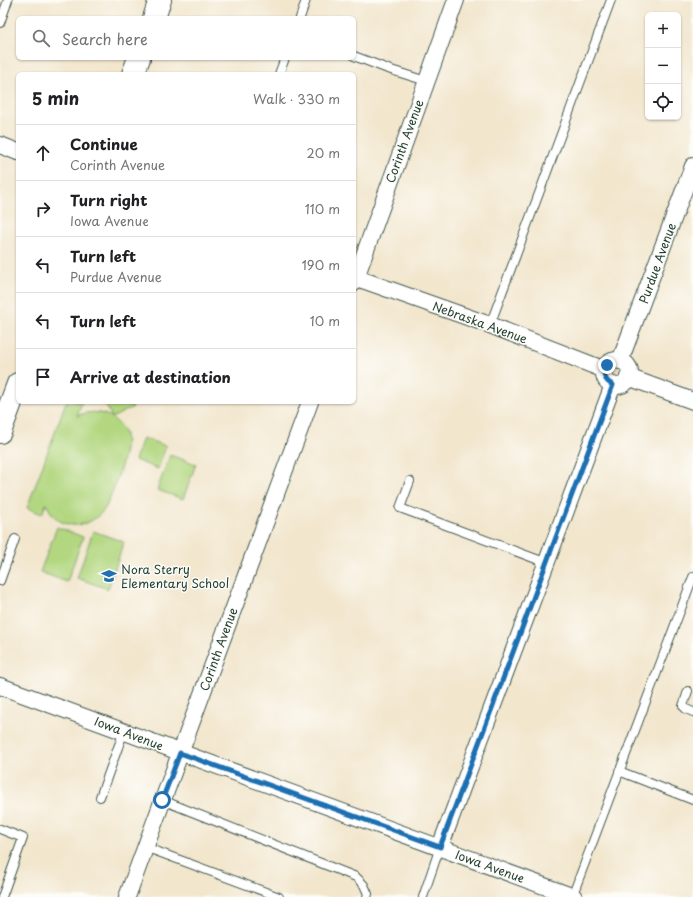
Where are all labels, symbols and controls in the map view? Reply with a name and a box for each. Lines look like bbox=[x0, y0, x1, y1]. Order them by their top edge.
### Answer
map controls bbox=[645, 12, 681, 120]
button: + bbox=[645, 12, 681, 48]
search box bbox=[16, 16, 356, 60]
icon: search bbox=[30, 27, 52, 49]
text: Search here bbox=[62, 27, 148, 50]
button: − bbox=[645, 48, 681, 84]
button: locate bbox=[645, 84, 681, 120]
text: 5 min bbox=[32, 85, 79, 111]
text: Walk · 330 m bbox=[253, 89, 340, 108]
street label: Corinth Avenue bbox=[381, 96, 428, 185]
text: Continue bbox=[70, 132, 138, 155]
icon: ahead bbox=[32, 142, 54, 164]
text: 20 m bbox=[306, 143, 340, 162]
text: Corinth Avenue bbox=[70, 155, 165, 174]
text: Turn right bbox=[70, 188, 147, 211]
icon: right bbox=[32, 198, 54, 220]
text: 110 m bbox=[305, 199, 340, 218]
text: Iowa Avenue bbox=[70, 211, 149, 230]
street label: Purdue Avenue bbox=[634, 220, 680, 306]
text: Turn left bbox=[70, 244, 136, 267]
icon: left bbox=[32, 254, 54, 276]
text: 190 m bbox=[301, 255, 340, 274]
text: Purdue Avenue bbox=[70, 267, 162, 286]
street label: Nebraska Avenue bbox=[430, 296, 530, 348]
text: Turn left bbox=[70, 309, 136, 332]
icon: left bbox=[32, 310, 54, 332]
text: 10 m bbox=[310, 311, 340, 330]
route end bbox=[598, 356, 616, 374]
text: Arrive at destination bbox=[70, 365, 231, 388]
icon: arrive bbox=[32, 366, 54, 388]
place label: Nora Sterry Elementary School bbox=[121, 560, 229, 592]
school or university icon: Nora Sterry Elementary School bbox=[100, 567, 118, 585]
street label: Corinth Avenue bbox=[195, 604, 242, 693]
street label: Iowa Avenue bbox=[92, 712, 166, 754]
route start bbox=[153, 791, 171, 809]
street label: Iowa Avenue bbox=[453, 845, 527, 887]

